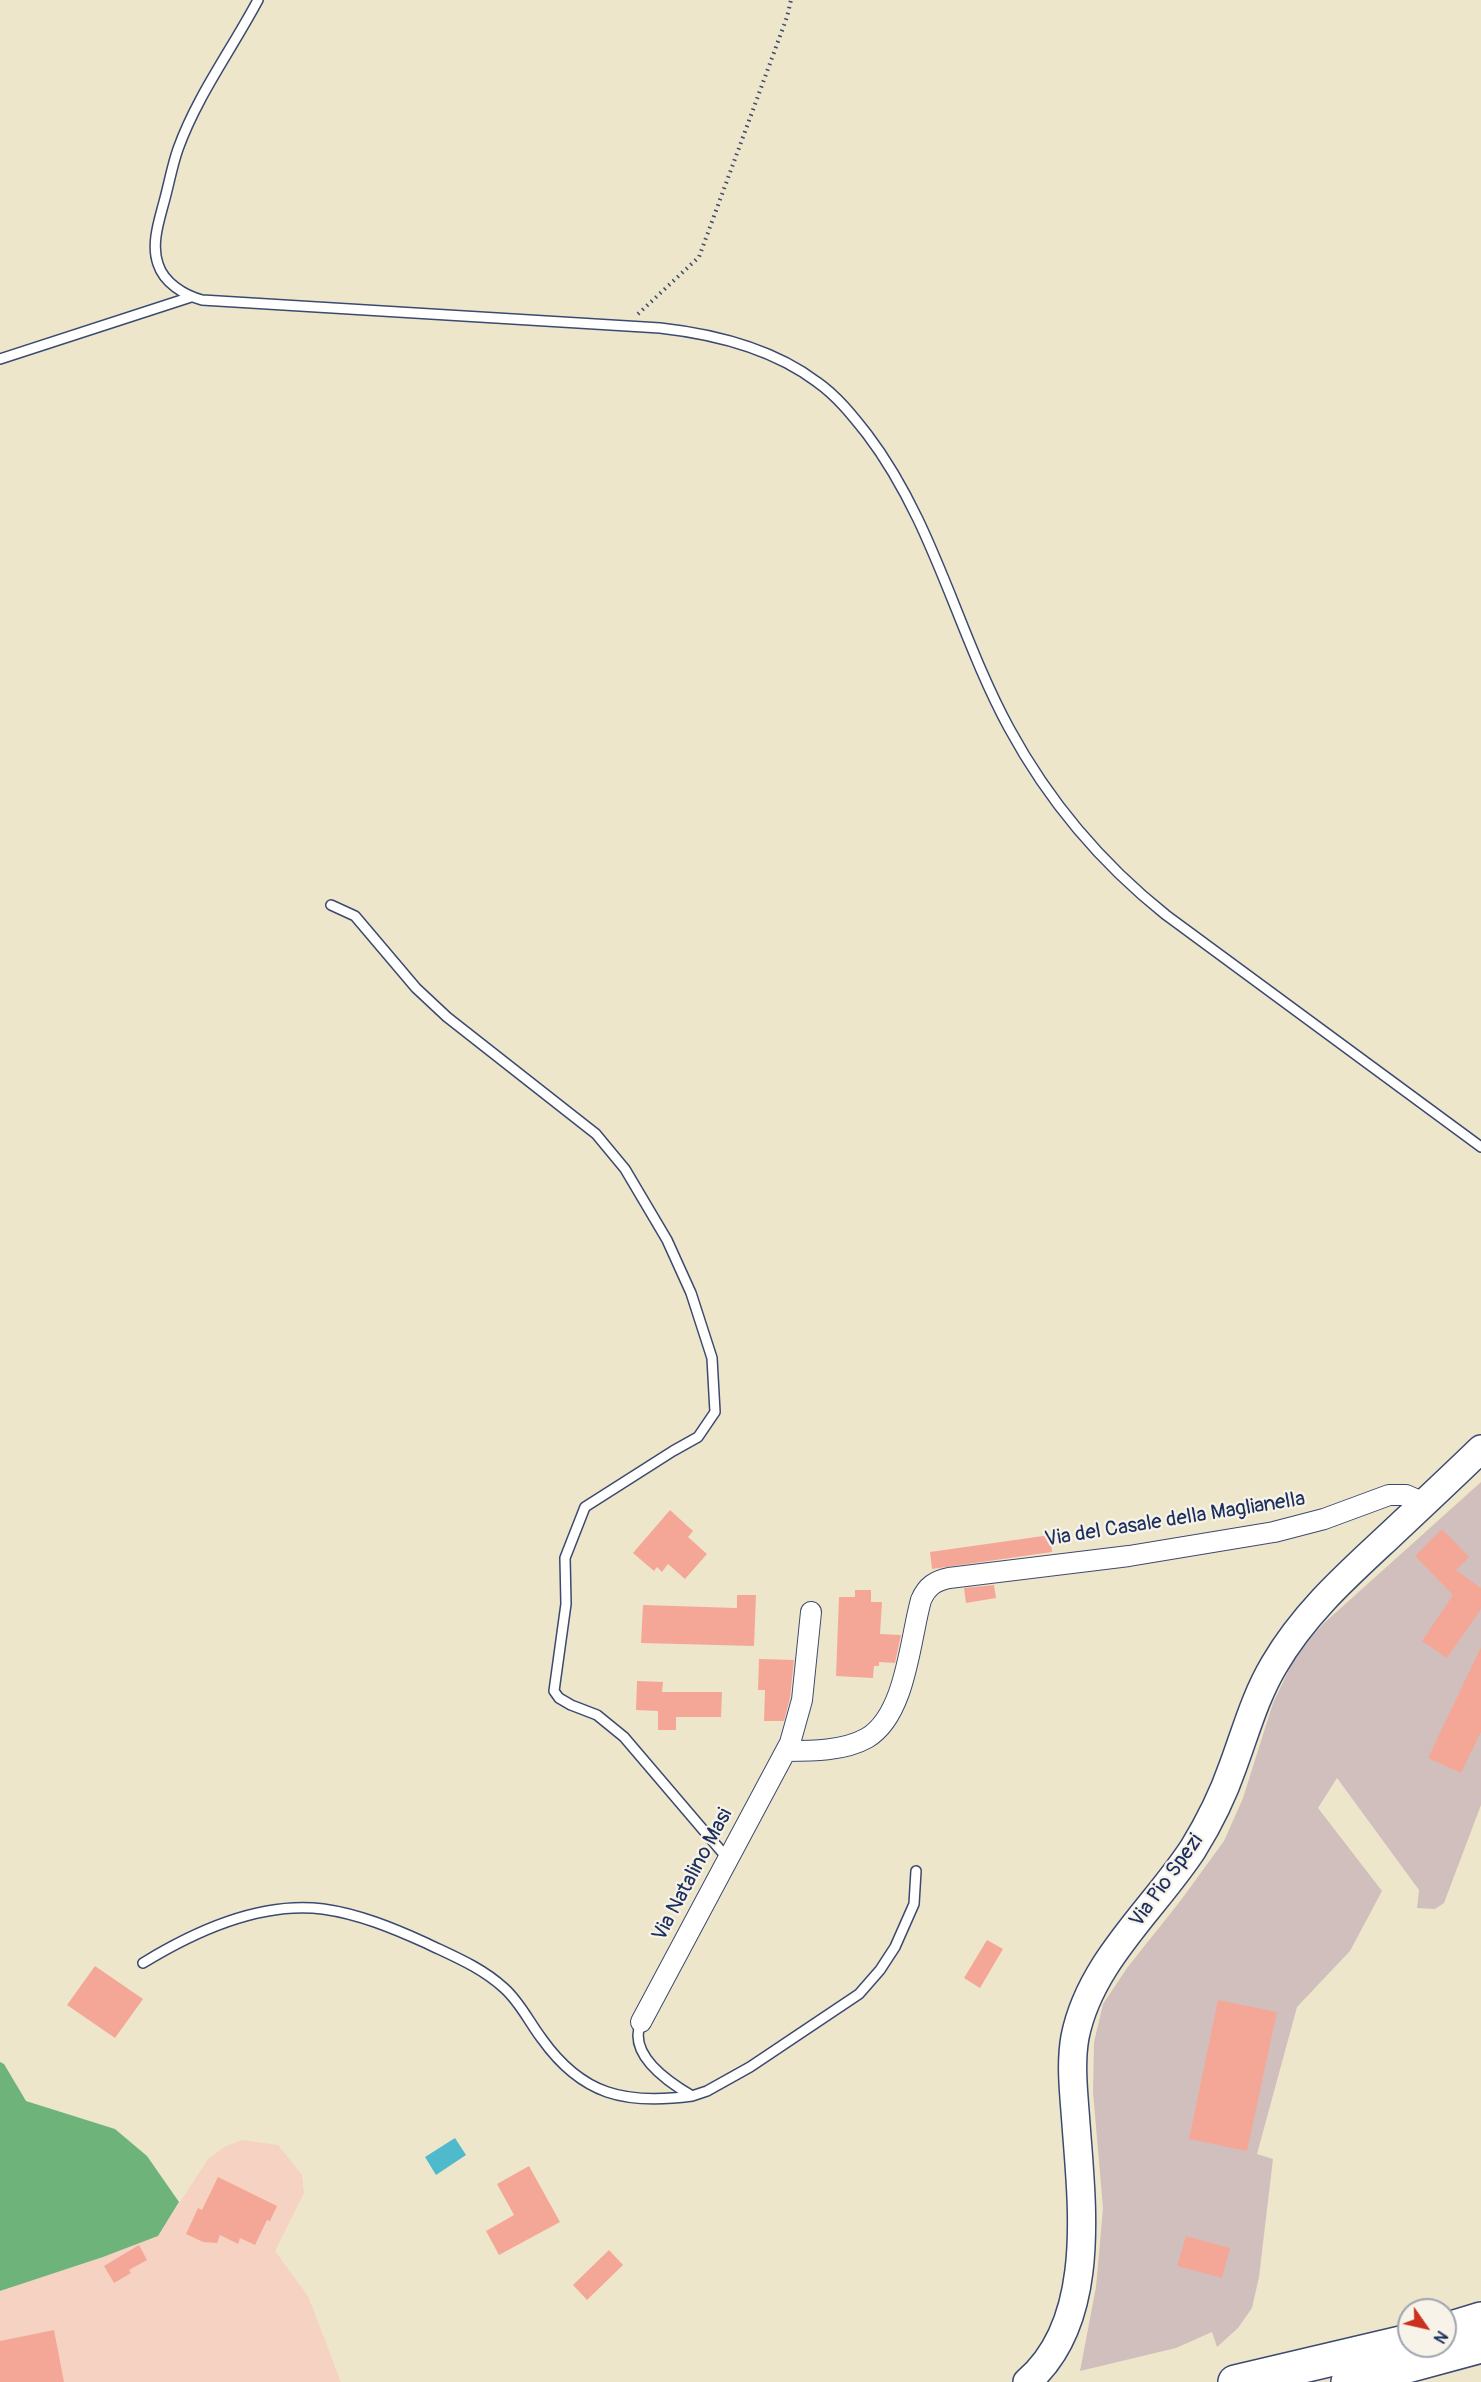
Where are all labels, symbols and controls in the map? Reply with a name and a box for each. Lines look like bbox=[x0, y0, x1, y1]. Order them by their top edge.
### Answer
street label: Via del Casale della Maglianella bbox=[1043, 1487, 1307, 1553]
street label: Via Natalino Masi bbox=[647, 1804, 739, 1946]
street label: Via Pio Spezi bbox=[1125, 1830, 1209, 1932]
north arrow bbox=[1397, 2298, 1457, 2358]
text: N bbox=[1429, 2327, 1452, 2347]

